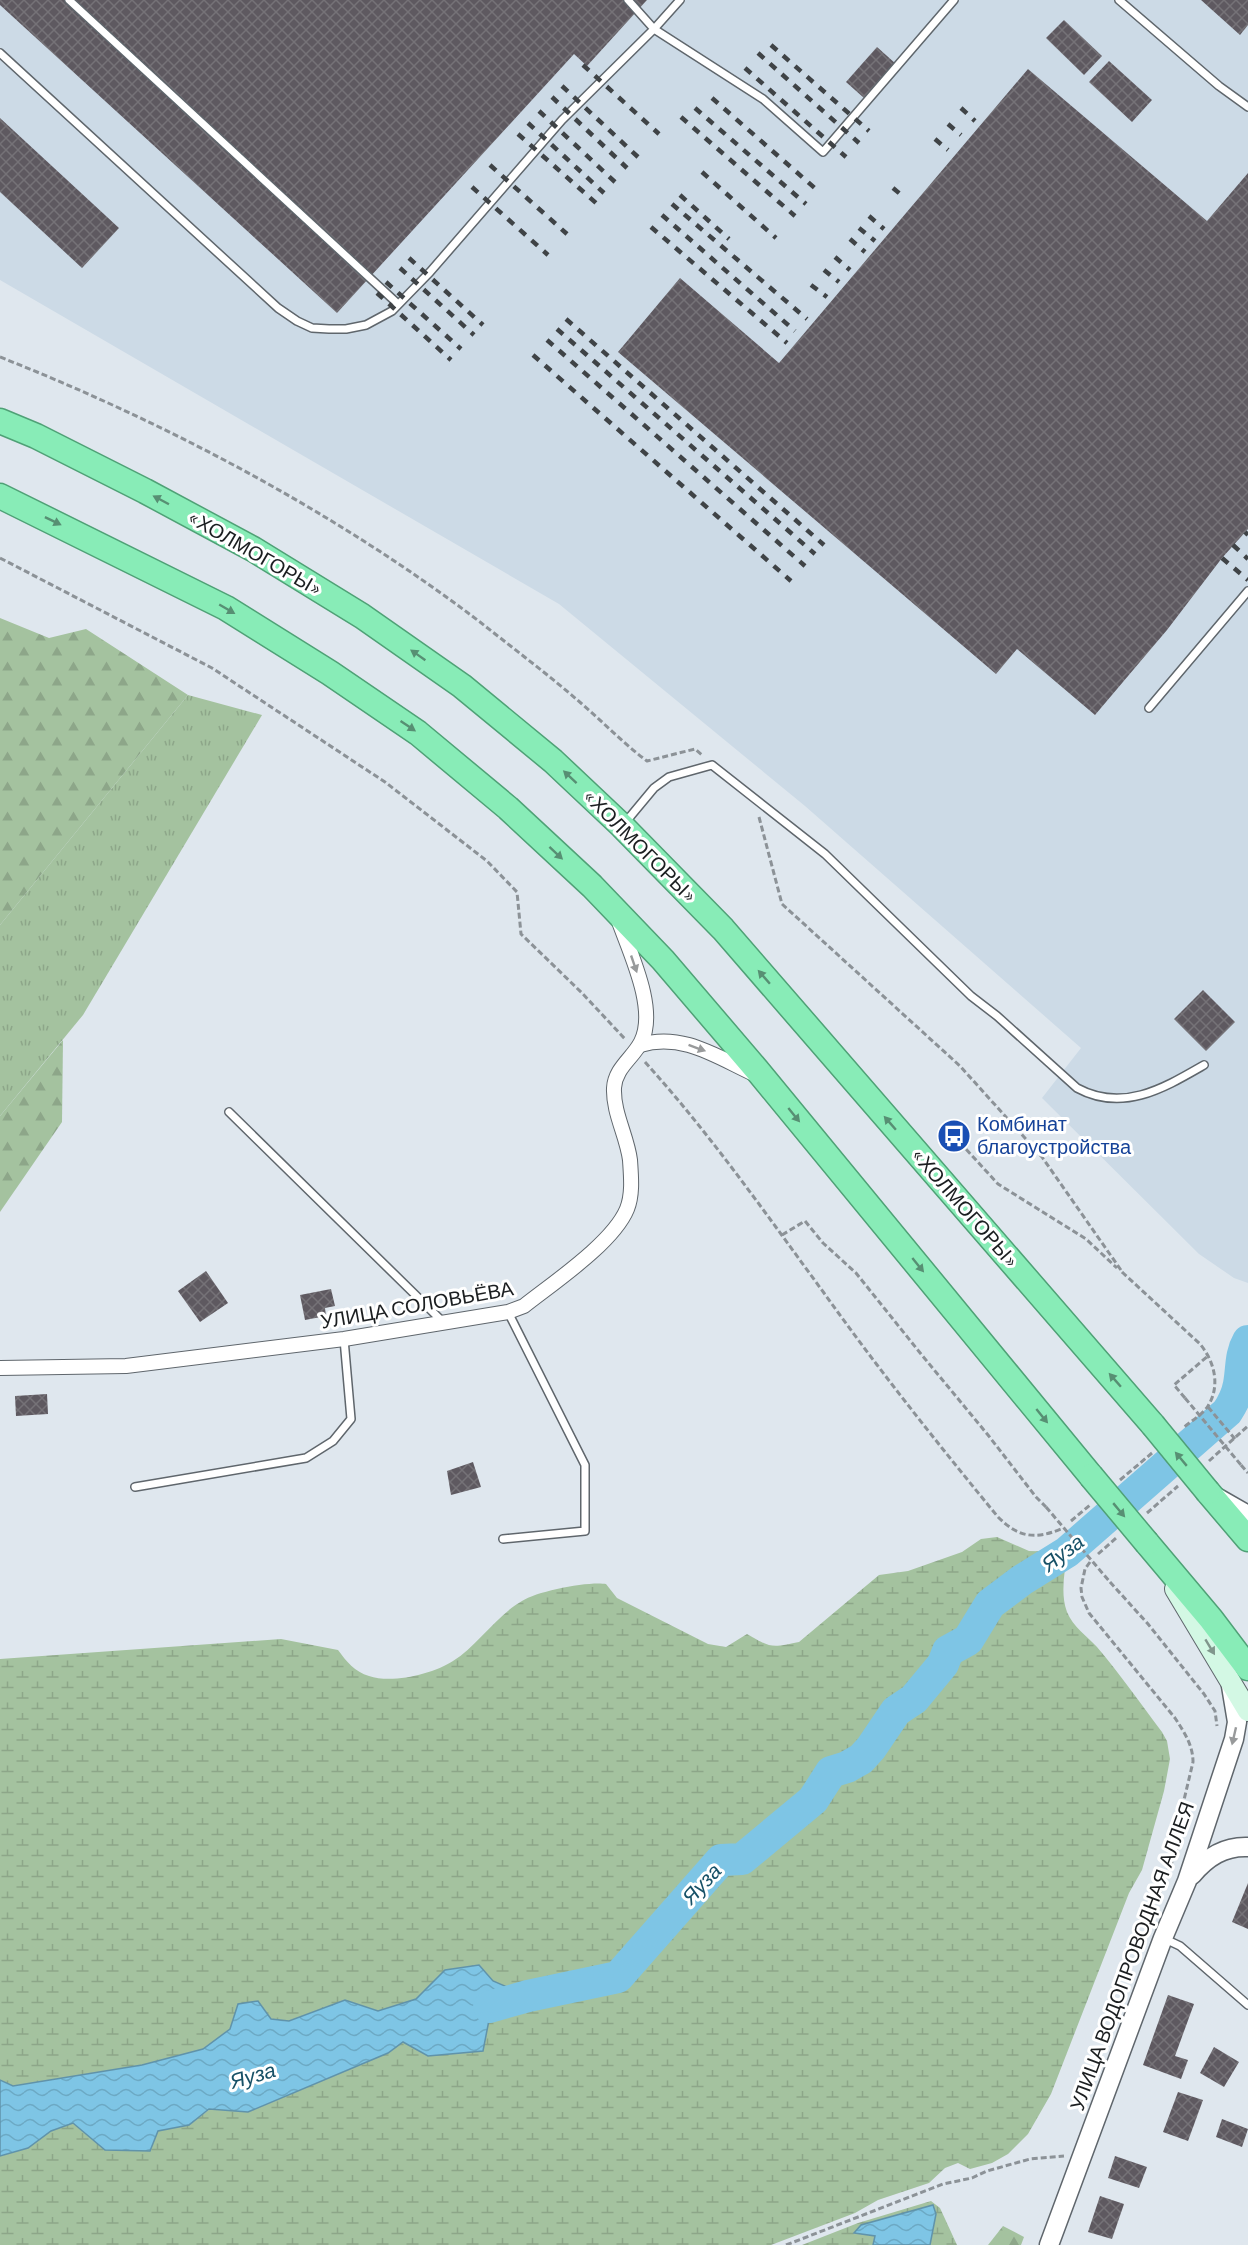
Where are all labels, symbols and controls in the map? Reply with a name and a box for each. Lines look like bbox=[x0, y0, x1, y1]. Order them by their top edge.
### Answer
one-way arrow bbox=[153, 495, 170, 505]
street label: «ХОЛМОГОРЫ» bbox=[184, 504, 327, 600]
one-way arrow bbox=[44, 516, 61, 526]
one-way arrow bbox=[219, 604, 236, 614]
one-way arrow bbox=[410, 649, 426, 661]
one-way arrow bbox=[400, 720, 416, 731]
one-way arrow bbox=[562, 770, 577, 784]
street label: «ХОЛМОГОРЫ» bbox=[579, 783, 703, 907]
one-way arrow bbox=[549, 846, 564, 860]
one-way arrow bbox=[629, 955, 639, 973]
one-way arrow bbox=[758, 970, 771, 985]
one-way arrow bbox=[688, 1044, 706, 1053]
one-way arrow bbox=[787, 1107, 800, 1122]
place label: Комбинат благоустройства bbox=[977, 1111, 1132, 1158]
one-way arrow bbox=[883, 1115, 897, 1130]
bus stop icon: Комбинат благоустройства bbox=[936, 1118, 972, 1154]
street label: «ХОЛМОГОРЫ» bbox=[907, 1142, 1024, 1272]
one-way arrow bbox=[911, 1258, 924, 1273]
street label: УЛИЦА СОЛОВЬЁВА bbox=[318, 1275, 516, 1333]
one-way arrow bbox=[1109, 1373, 1122, 1388]
one-way arrow bbox=[1035, 1408, 1048, 1423]
one-way arrow bbox=[1174, 1451, 1187, 1467]
one-way arrow bbox=[1113, 1502, 1126, 1518]
water label: Яуза bbox=[1035, 1528, 1088, 1576]
one-way arrow bbox=[1205, 1639, 1216, 1655]
one-way arrow bbox=[1229, 1726, 1238, 1745]
street label: УЛИЦА ВОДОПРОВОДНАЯ АЛЛЕЯ bbox=[1064, 1798, 1198, 2113]
water label: Яуза bbox=[675, 1858, 726, 1909]
water label: Яуза bbox=[226, 2056, 278, 2093]

